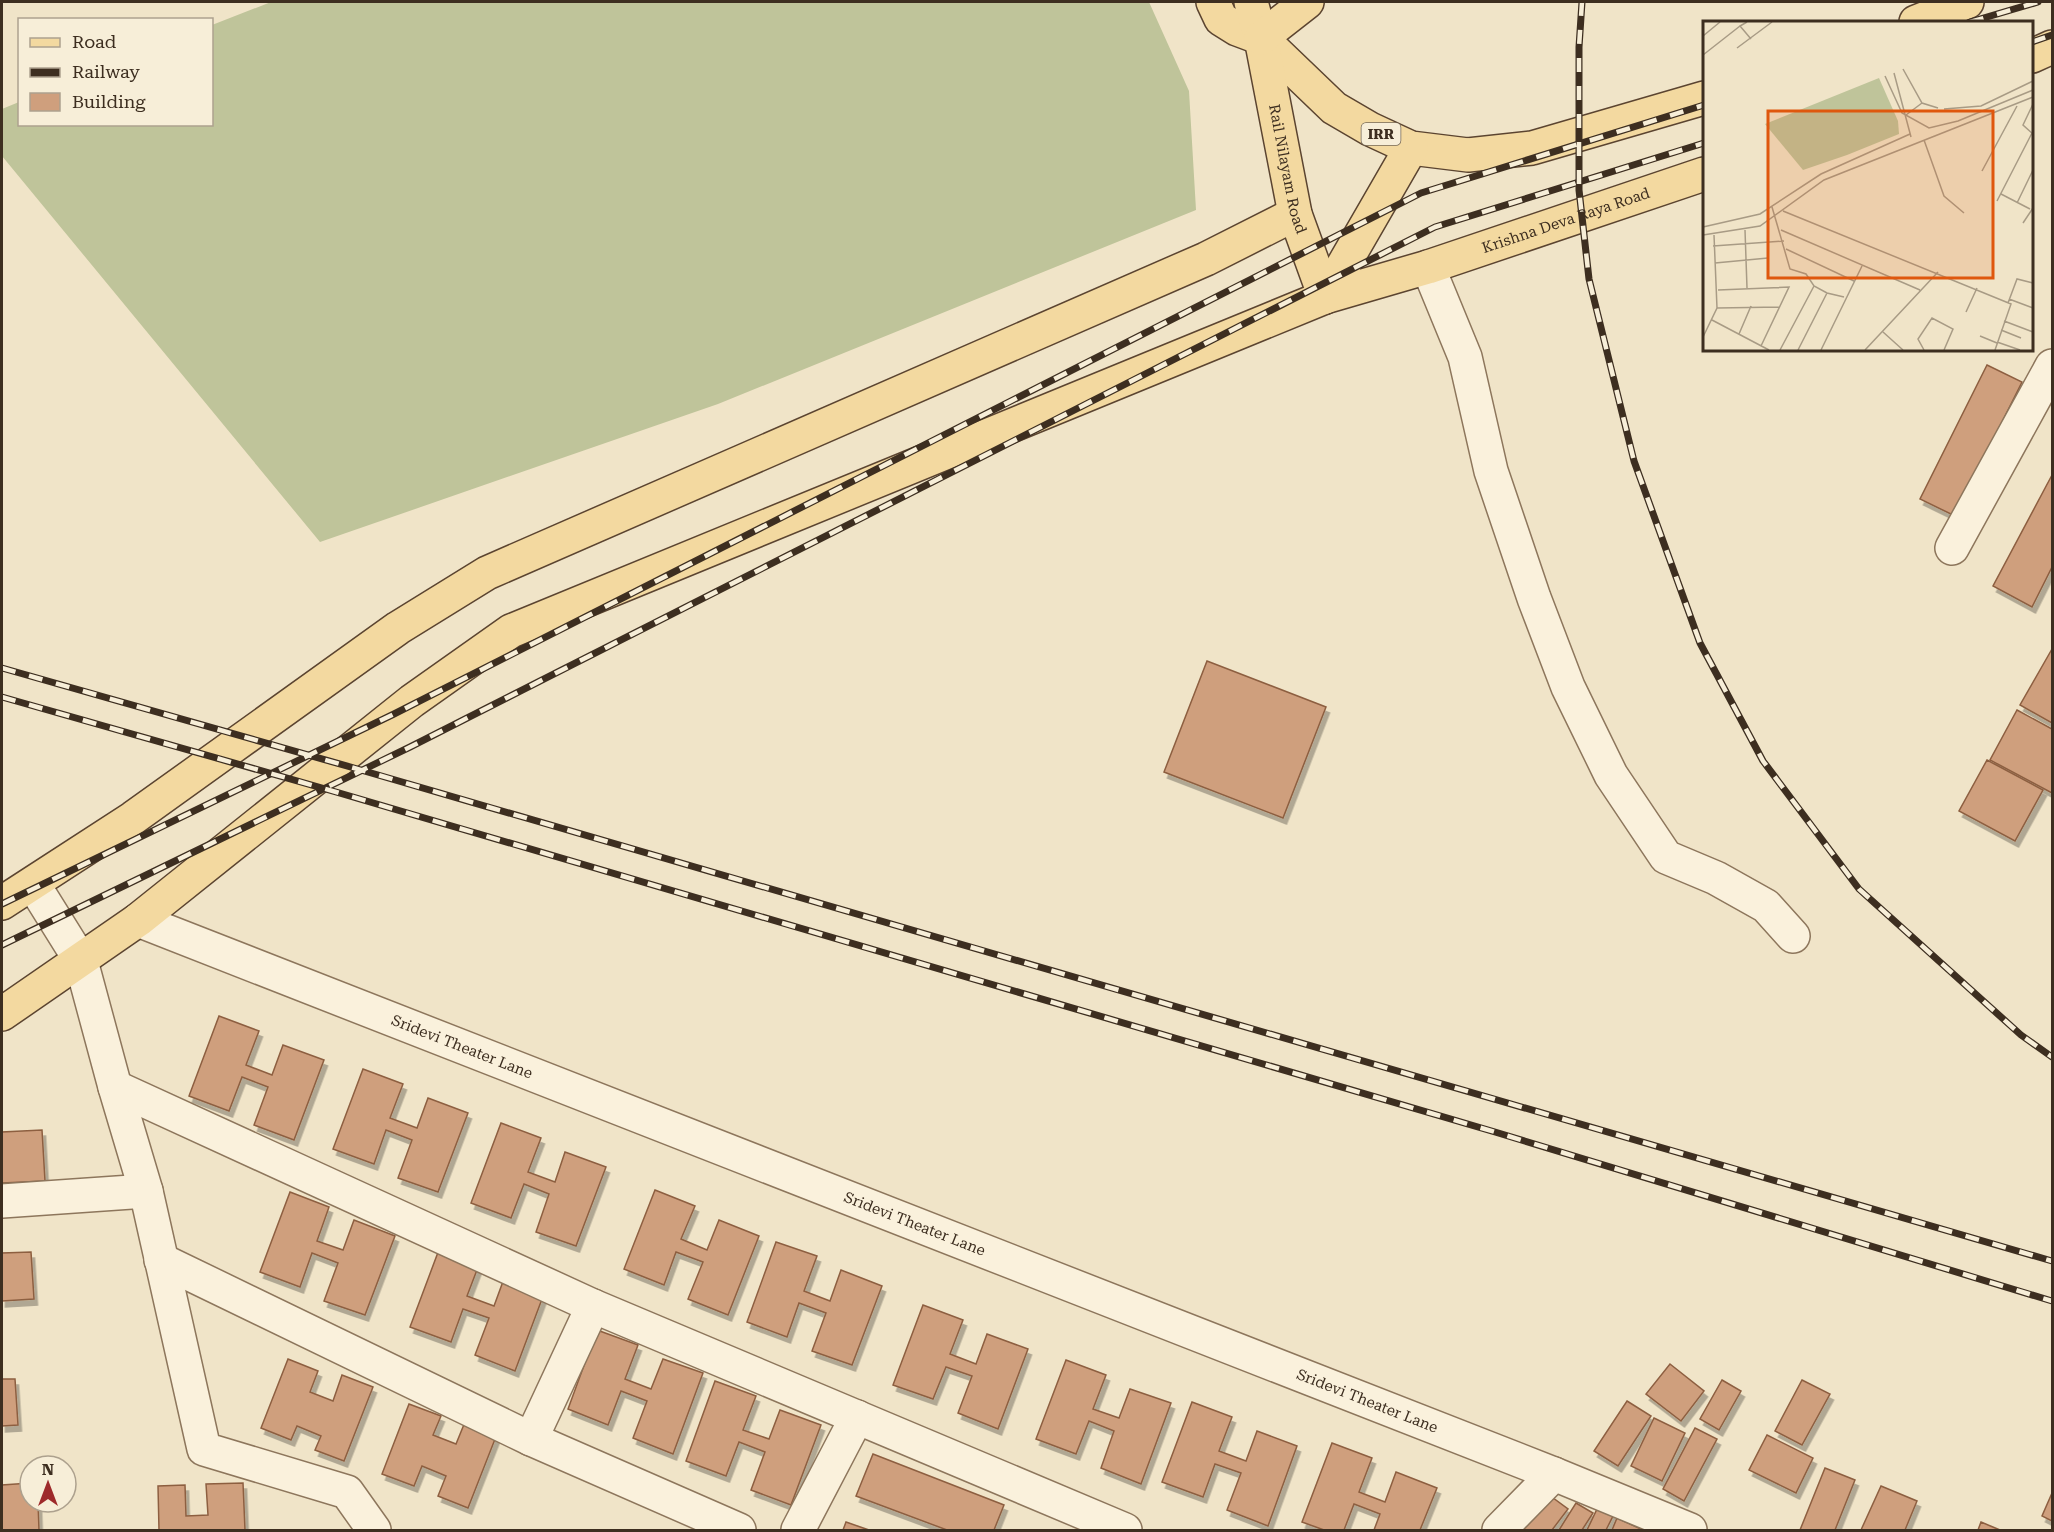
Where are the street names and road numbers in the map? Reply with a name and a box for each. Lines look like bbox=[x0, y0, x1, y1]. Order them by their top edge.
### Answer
street label: Rail Nilayam Road bbox=[1265, 103, 1311, 237]
road number: IRR bbox=[1362, 123, 1400, 145]
street label: Krishna Deva Raya Road bbox=[1480, 184, 1653, 257]
street label: Sridevi Theater Lane bbox=[389, 1011, 535, 1083]
street label: Sridevi Theater Lane bbox=[841, 1188, 988, 1260]
street label: Sridevi Theater Lane bbox=[1294, 1365, 1441, 1437]

